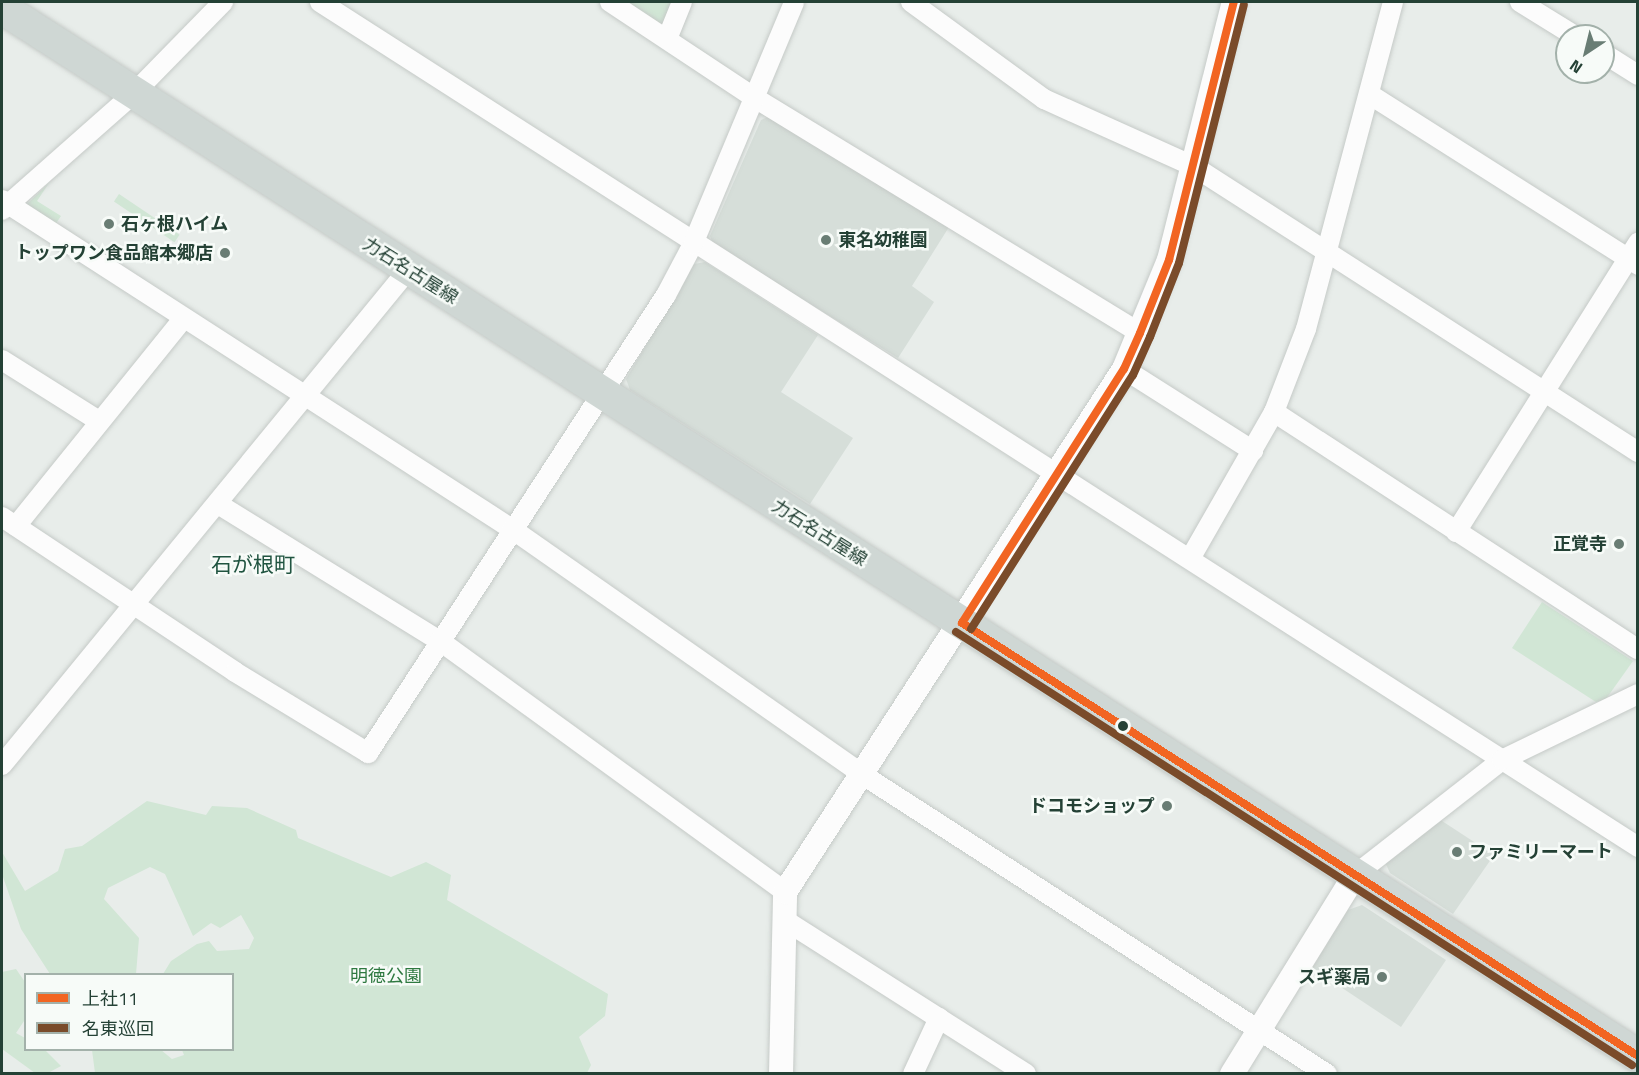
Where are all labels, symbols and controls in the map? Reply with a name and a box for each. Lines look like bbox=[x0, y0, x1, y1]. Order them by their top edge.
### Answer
north arrow bbox=[1555, 24, 1615, 84]
text: N bbox=[1564, 54, 1587, 80]
place label: 石ヶ根ハイム bbox=[121, 213, 229, 235]
marker: 石ヶ根ハイム bbox=[102, 217, 116, 231]
place label: 東名幼稚園 bbox=[838, 229, 928, 251]
street label: 力石名古屋線 bbox=[358, 233, 462, 309]
marker: 東名幼稚園 bbox=[819, 233, 833, 247]
place label: トップワン食品館本郷店 bbox=[15, 242, 213, 264]
marker: トップワン食品館本郷店 bbox=[218, 246, 232, 260]
street label: 力石名古屋線 bbox=[767, 495, 871, 571]
place label: 正覚寺 bbox=[1553, 533, 1607, 555]
marker: 正覚寺 bbox=[1612, 537, 1626, 551]
district label: 石が根町 bbox=[211, 551, 295, 577]
unlabelled marker bbox=[1117, 720, 1129, 732]
place label: ドコモショップ bbox=[1029, 795, 1155, 817]
marker: ドコモショップ bbox=[1160, 799, 1174, 813]
place label: ファミリーマート bbox=[1469, 841, 1613, 863]
marker: ファミリーマート bbox=[1450, 845, 1464, 859]
park label: 明徳公園 bbox=[350, 965, 422, 987]
place label: スギ薬局 bbox=[1298, 966, 1370, 988]
marker: スギ薬局 bbox=[1375, 970, 1389, 984]
legend bbox=[24, 973, 234, 1051]
text: 上社11 bbox=[82, 985, 138, 1012]
text: 名東巡回 bbox=[82, 1015, 154, 1042]

